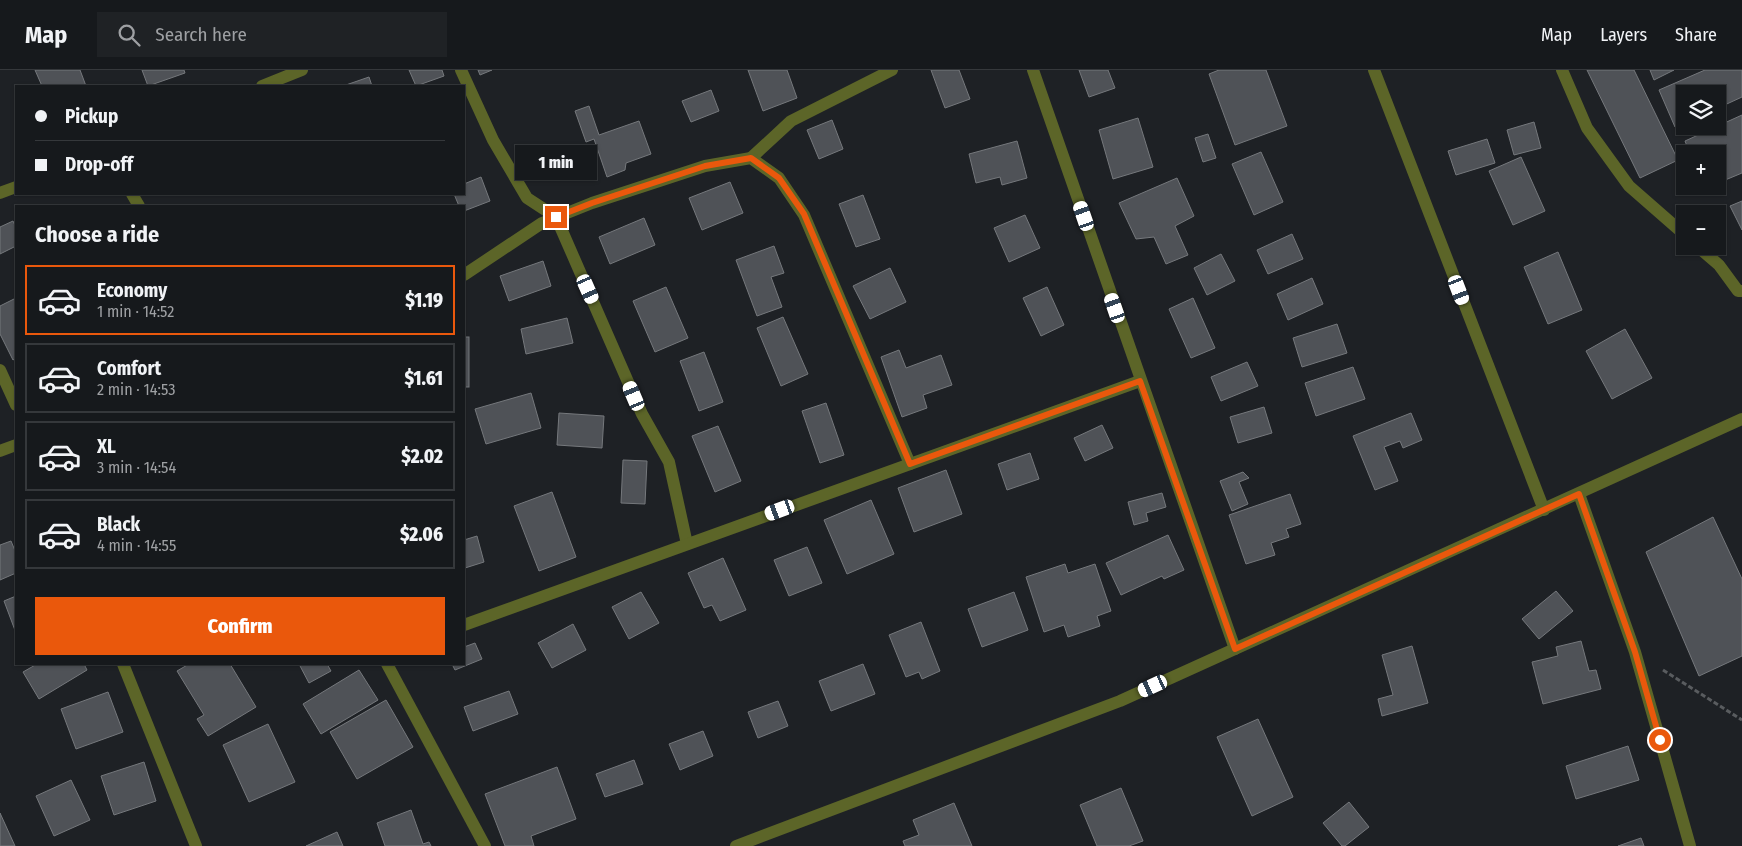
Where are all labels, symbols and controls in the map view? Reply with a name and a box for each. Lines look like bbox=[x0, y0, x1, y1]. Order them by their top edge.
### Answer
search box bbox=[97, 12, 447, 57]
text: Map bbox=[25, 21, 67, 49]
icon: search bbox=[115, 21, 143, 49]
text: Search here bbox=[155, 23, 247, 46]
text: Map bbox=[1541, 24, 1572, 46]
text: Layers bbox=[1600, 24, 1647, 46]
text: Share bbox=[1675, 24, 1717, 46]
map controls bbox=[1676, 85, 1726, 255]
button: layers bbox=[1676, 85, 1726, 135]
text: Pickup bbox=[65, 105, 118, 128]
callout: 1 min bbox=[515, 144, 597, 180]
button: + bbox=[1676, 145, 1726, 195]
text: Drop-off bbox=[65, 153, 133, 176]
text: 1 min bbox=[539, 153, 573, 172]
car bbox=[1072, 199, 1095, 233]
button: − bbox=[1676, 205, 1726, 255]
route end bbox=[545, 206, 567, 228]
text: Choose a ride bbox=[35, 221, 159, 248]
car bbox=[575, 272, 600, 306]
car bbox=[1446, 273, 1471, 307]
icon: car bbox=[37, 278, 82, 323]
text: Economy bbox=[97, 279, 167, 302]
text: $1.19 bbox=[405, 289, 443, 312]
car bbox=[1103, 291, 1126, 325]
text: 1 min · 14:52 bbox=[97, 302, 174, 321]
icon: car bbox=[37, 356, 82, 401]
text: Comfort bbox=[97, 357, 161, 380]
text: $1.61 bbox=[404, 367, 443, 390]
car bbox=[621, 379, 646, 413]
text: 2 min · 14:53 bbox=[97, 380, 175, 399]
icon: car bbox=[37, 434, 82, 479]
text: XL bbox=[97, 435, 116, 458]
text: $2.02 bbox=[401, 445, 443, 468]
text: 3 min · 14:54 bbox=[97, 458, 176, 477]
car bbox=[763, 498, 796, 522]
icon: car bbox=[37, 512, 82, 557]
text: Black bbox=[97, 513, 140, 536]
text: $2.06 bbox=[400, 523, 443, 546]
text: 4 min · 14:55 bbox=[97, 536, 176, 555]
button: Confirm bbox=[35, 597, 445, 655]
car bbox=[1136, 673, 1169, 699]
route start bbox=[1649, 729, 1671, 751]

